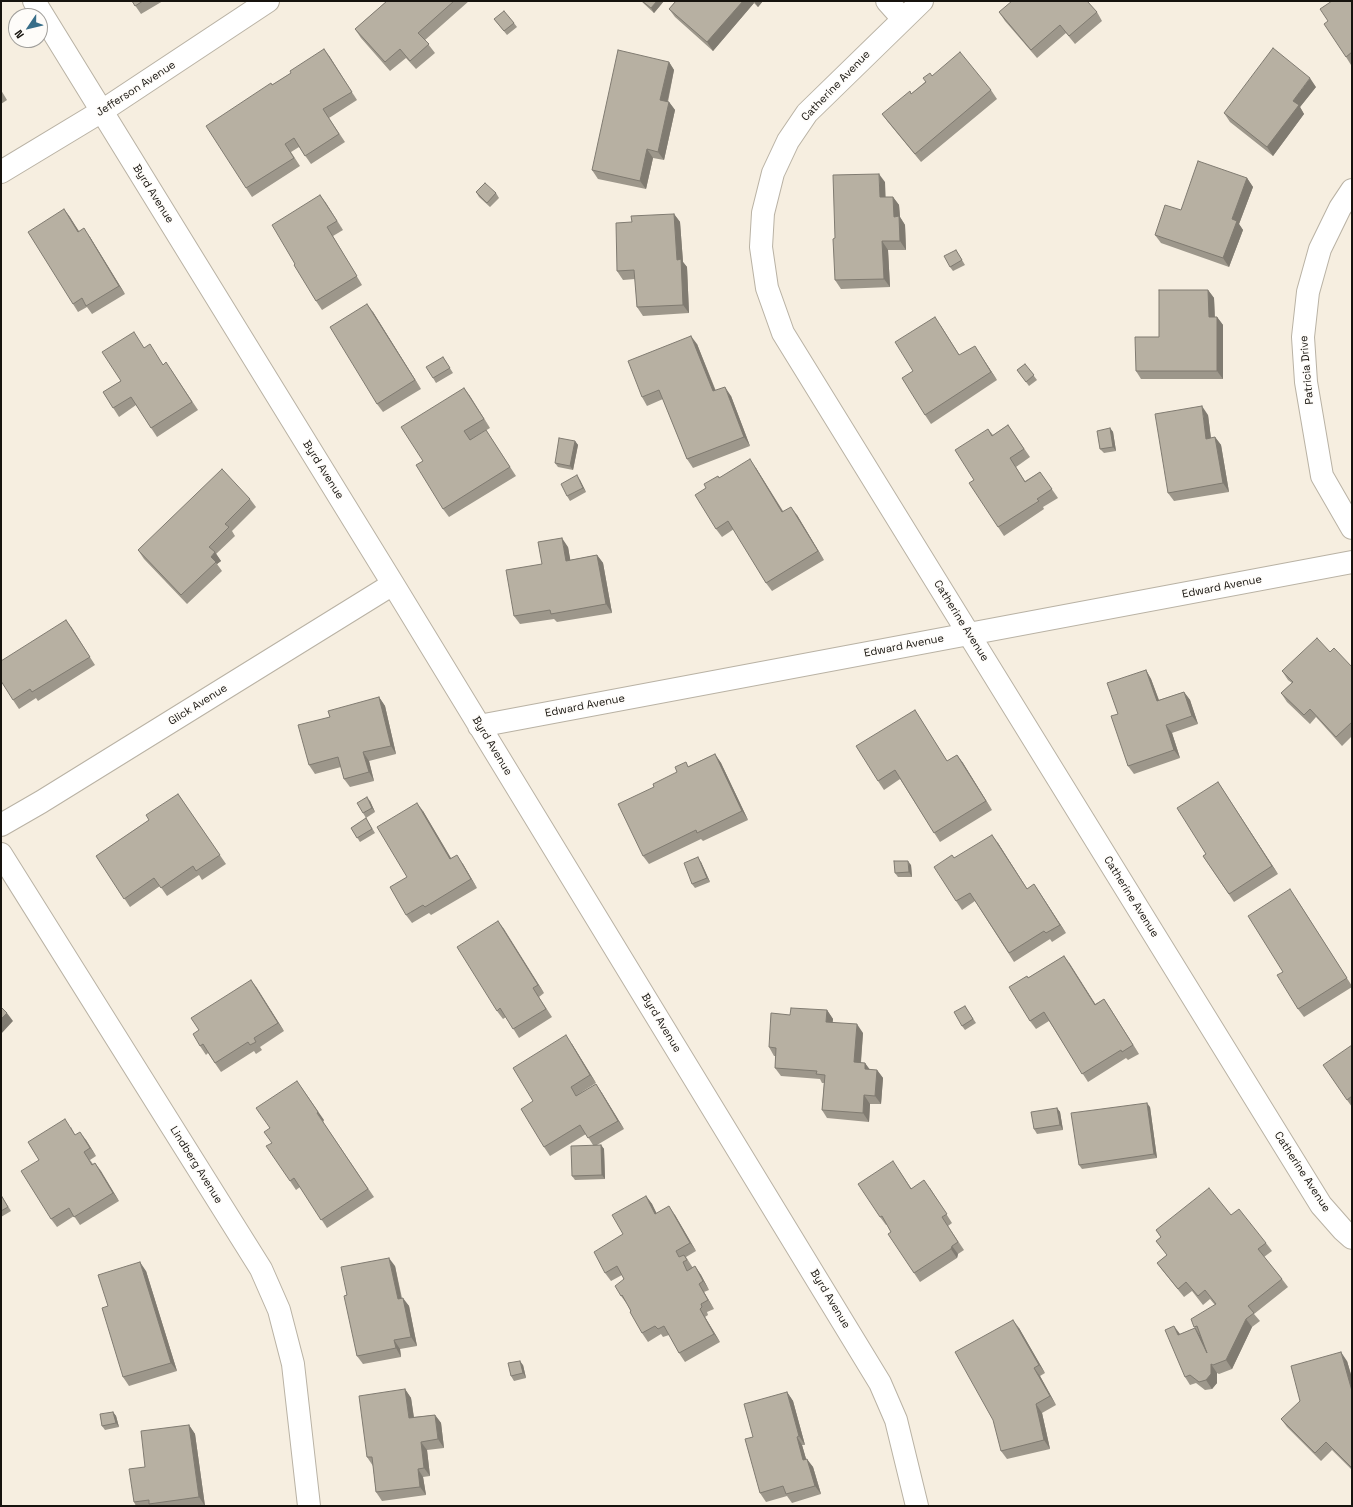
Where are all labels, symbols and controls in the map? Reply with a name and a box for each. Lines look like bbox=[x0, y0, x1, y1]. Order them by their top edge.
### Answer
north arrow bbox=[8, 8, 48, 48]
text: N bbox=[11, 27, 27, 41]
street label: Catherine Avenue bbox=[799, 48, 873, 124]
street label: Jefferson Avenue bbox=[94, 58, 178, 120]
street label: Byrd Avenue bbox=[130, 162, 176, 226]
street label: Patricia Drive bbox=[1297, 335, 1317, 405]
street label: Byrd Avenue bbox=[300, 438, 346, 502]
street label: Edward Avenue bbox=[1181, 573, 1263, 601]
street label: Catherine Avenue bbox=[931, 578, 991, 664]
street label: Edward Avenue bbox=[863, 632, 945, 660]
street label: Glick Avenue bbox=[166, 682, 230, 728]
street label: Edward Avenue bbox=[544, 692, 626, 720]
street label: Byrd Avenue bbox=[469, 714, 515, 778]
street label: Catherine Avenue bbox=[1101, 854, 1161, 940]
street label: Byrd Avenue bbox=[638, 991, 684, 1055]
street label: Lindberg Avenue bbox=[167, 1124, 225, 1206]
street label: Catherine Avenue bbox=[1271, 1129, 1333, 1215]
street label: Byrd Avenue bbox=[807, 1267, 853, 1331]

